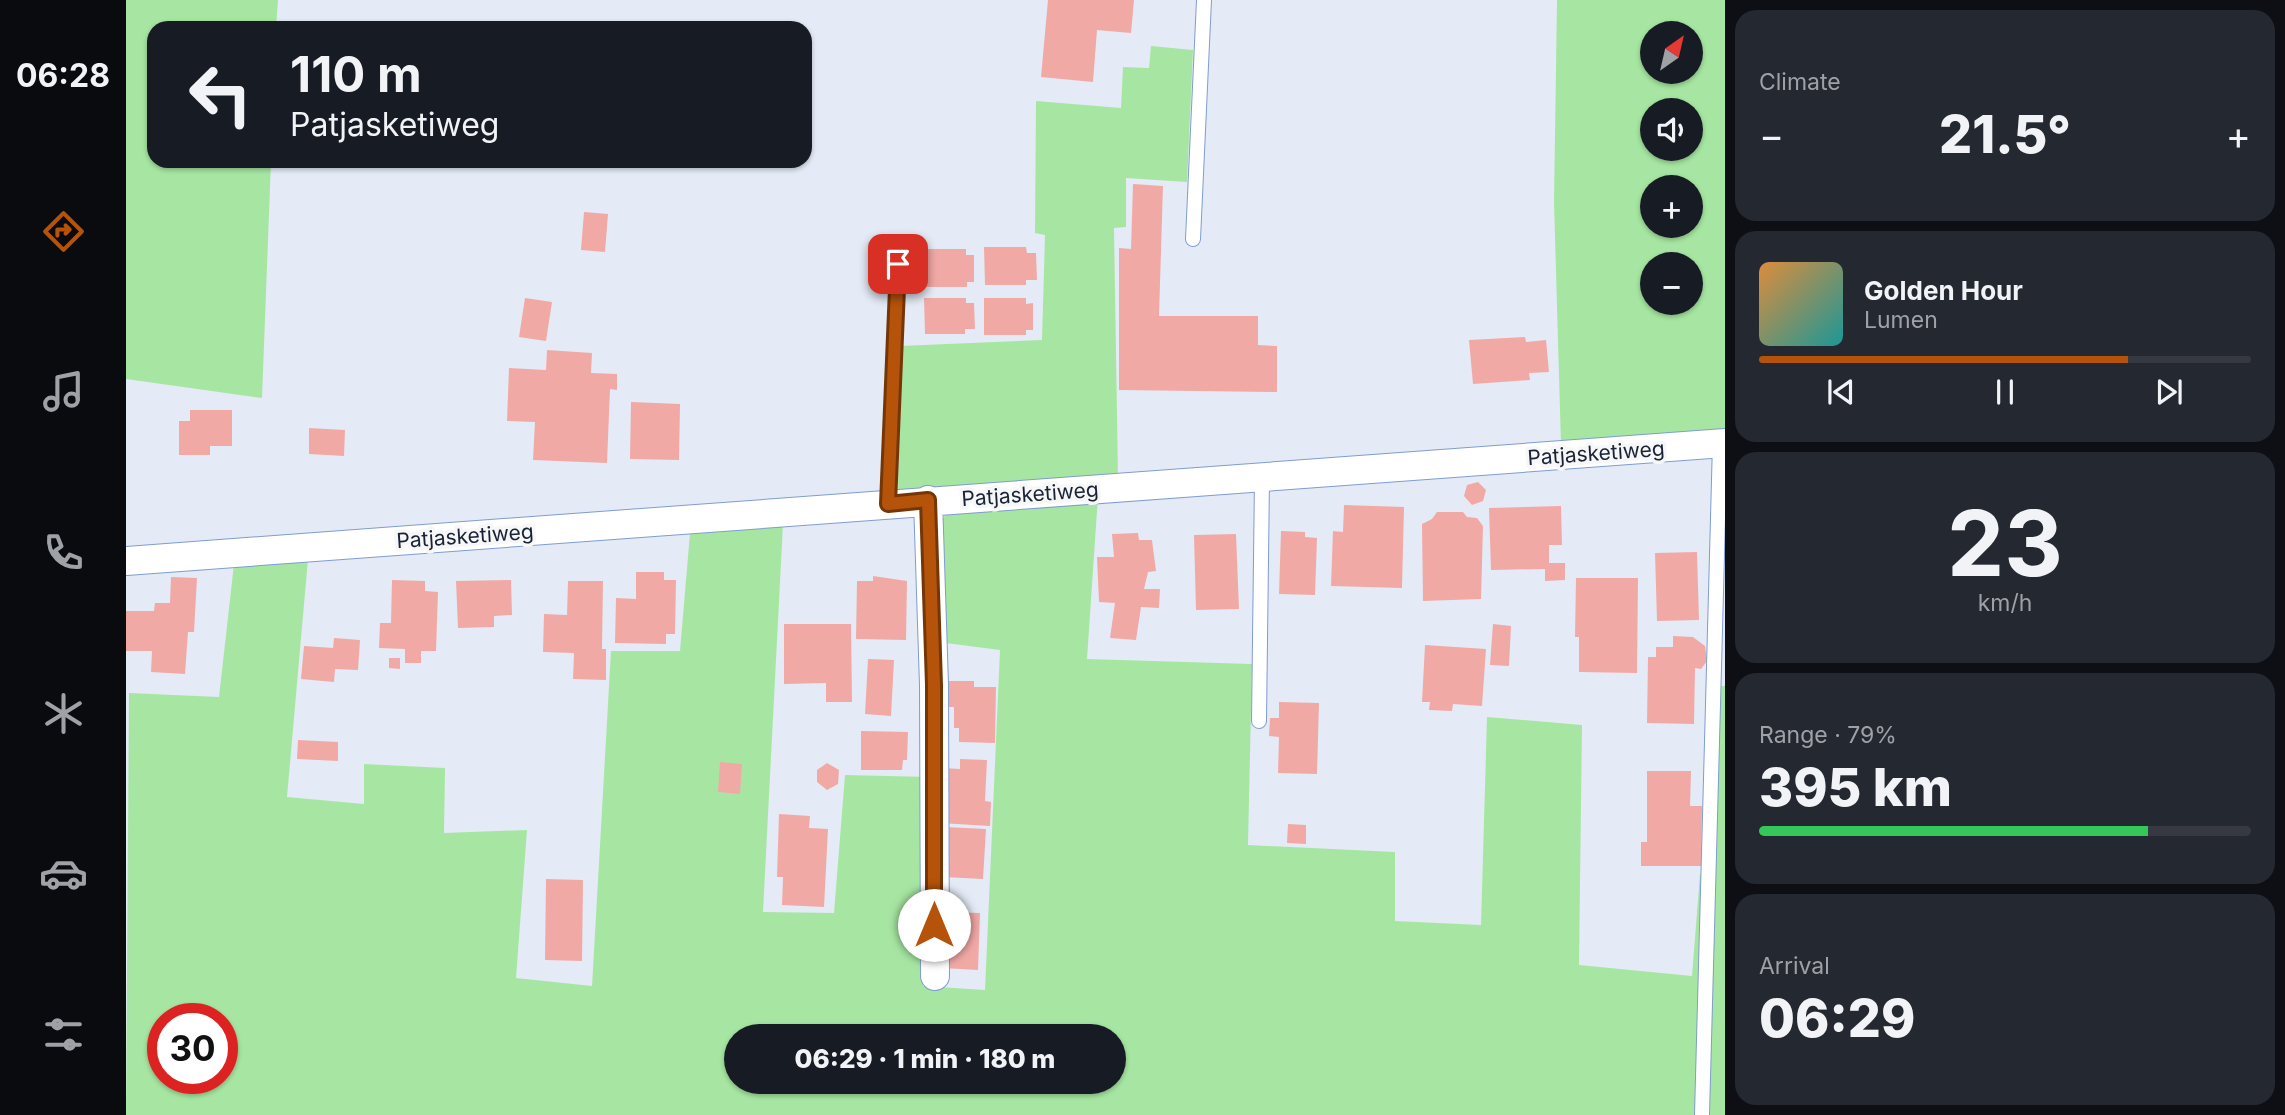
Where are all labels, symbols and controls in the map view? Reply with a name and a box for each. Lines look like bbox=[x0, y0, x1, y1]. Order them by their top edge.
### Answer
north arrow bbox=[1640, 21, 1703, 84]
map controls bbox=[1640, 21, 1703, 315]
text: 110 m bbox=[290, 45, 422, 104]
icon: left bbox=[175, 49, 266, 140]
text: 06:28 bbox=[16, 56, 110, 95]
text: Climate bbox=[1759, 68, 1841, 96]
button: sound bbox=[1640, 98, 1703, 161]
text: 21.5° bbox=[1939, 103, 2071, 166]
text: Patjasketiweg bbox=[290, 105, 499, 144]
text: − bbox=[1759, 112, 1784, 158]
text: + bbox=[2226, 112, 2251, 158]
button: + bbox=[1640, 175, 1703, 238]
icon: directions bbox=[39, 207, 88, 256]
pin bbox=[868, 234, 928, 294]
icon: arrive bbox=[879, 245, 917, 283]
button: − bbox=[1640, 252, 1703, 315]
text: Golden Hour bbox=[1864, 275, 2023, 306]
text: Lumen bbox=[1864, 306, 1938, 334]
icon: music bbox=[39, 367, 88, 416]
icon: previous bbox=[1822, 373, 1860, 411]
icon: pause bbox=[1986, 373, 2024, 411]
icon: next bbox=[2150, 373, 2188, 411]
street label: Patjasketiweg bbox=[1527, 436, 1665, 470]
street label: Patjasketiweg bbox=[961, 477, 1099, 511]
text: 23 bbox=[1947, 488, 2063, 598]
street label: Patjasketiweg bbox=[396, 519, 534, 553]
icon: phone bbox=[39, 528, 88, 577]
text: km/h bbox=[1978, 589, 2032, 617]
icon: climate bbox=[39, 689, 88, 738]
text: Range · 79% bbox=[1759, 721, 1897, 749]
text: 395 km bbox=[1759, 756, 1952, 819]
icon: car bbox=[39, 849, 88, 898]
position arrow bbox=[897, 888, 971, 962]
text: Arrival bbox=[1759, 952, 1830, 980]
text: 06:29 bbox=[1759, 987, 1915, 1050]
speed limit sign: 30 bbox=[147, 1003, 238, 1094]
icon: filters bbox=[39, 1010, 88, 1059]
text: 06:29 · 1 min · 180 m bbox=[795, 1043, 1055, 1074]

